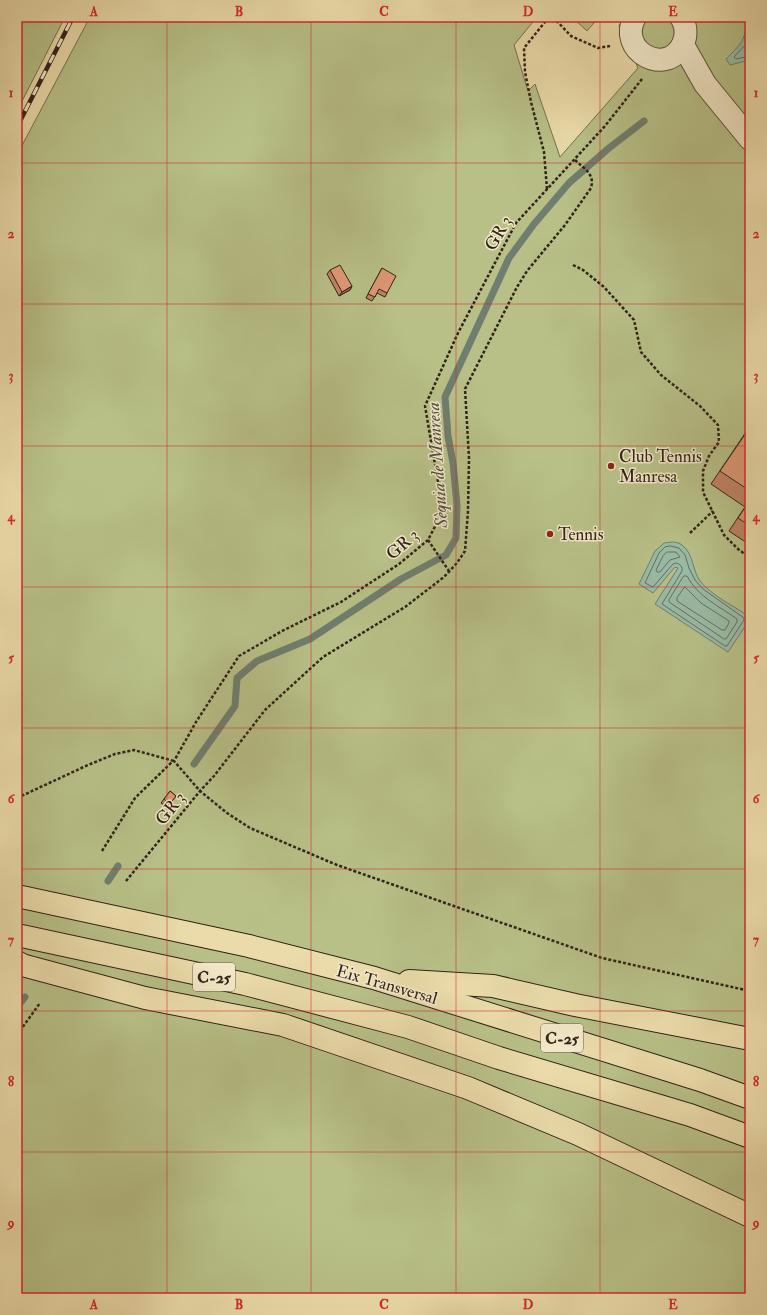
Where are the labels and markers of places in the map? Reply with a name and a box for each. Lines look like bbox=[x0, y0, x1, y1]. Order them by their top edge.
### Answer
place label: Club Tennis Manresa bbox=[619, 446, 702, 487]
marker: Club Tennis Manresa bbox=[606, 461, 616, 471]
place label: Tennis bbox=[558, 524, 604, 545]
marker: Tennis bbox=[545, 529, 555, 539]

